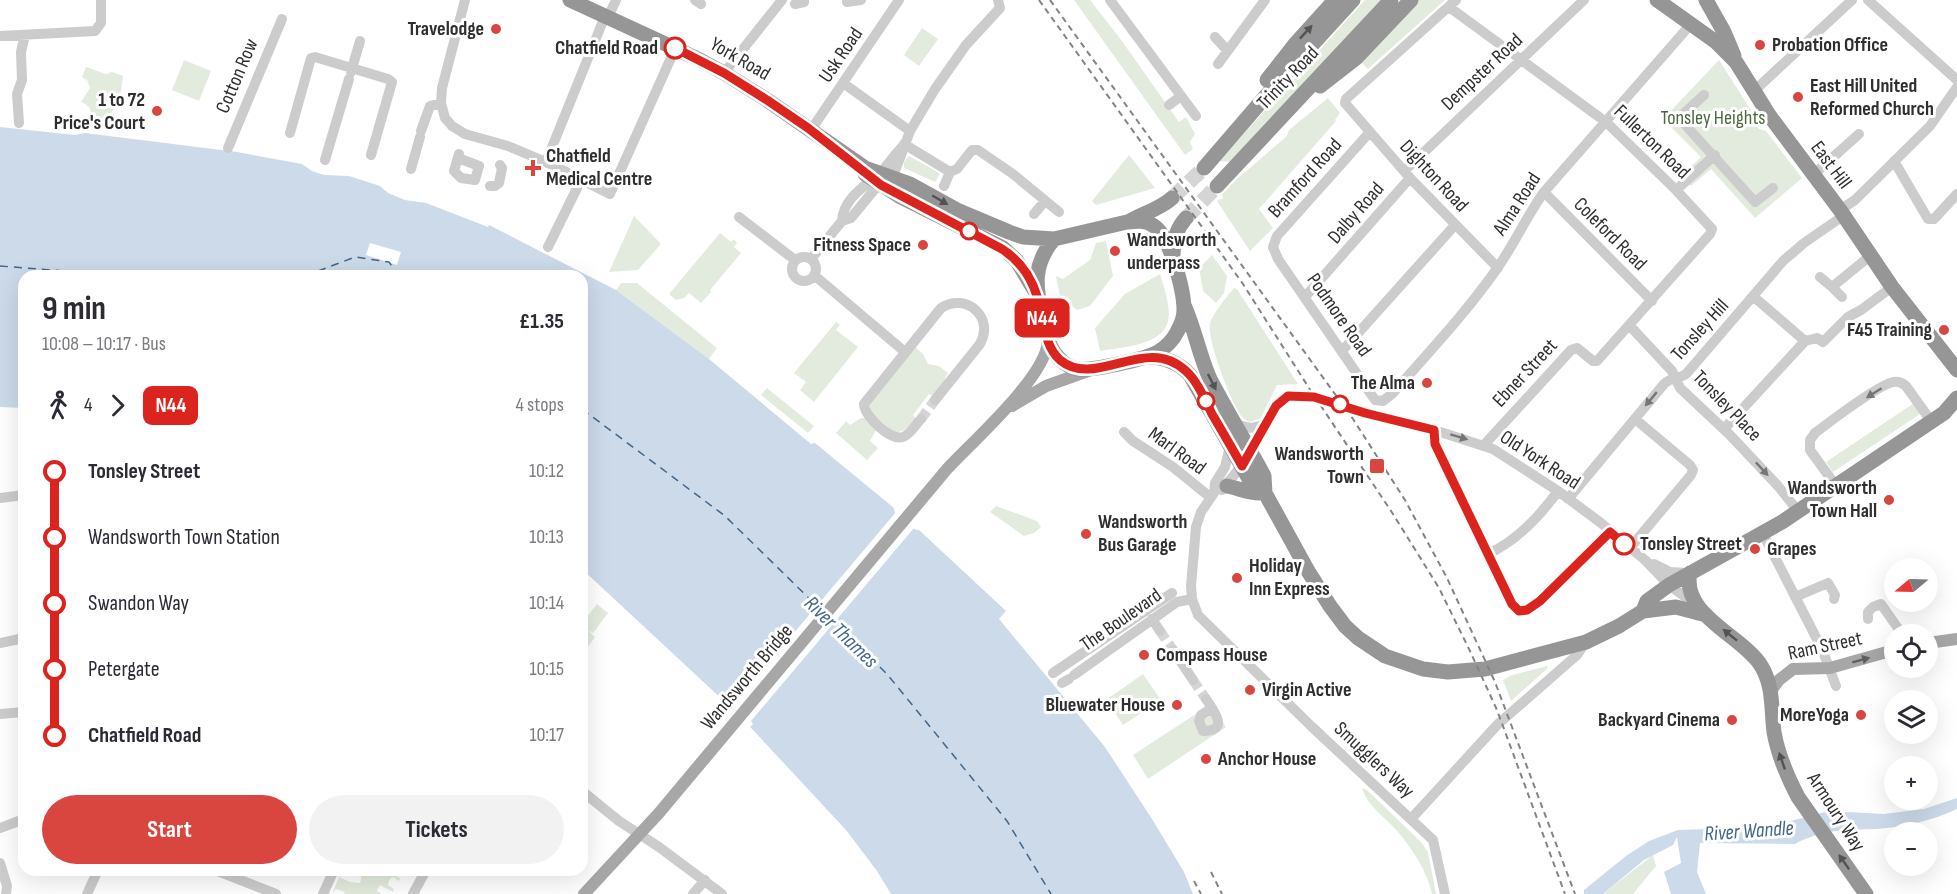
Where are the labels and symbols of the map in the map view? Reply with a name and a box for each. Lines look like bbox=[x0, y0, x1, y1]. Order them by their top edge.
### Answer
place label: Travelodge bbox=[407, 17, 484, 41]
marker: Travelodge bbox=[489, 22, 503, 36]
street label: Usk Road bbox=[814, 23, 868, 87]
one-way arrow bbox=[1299, 25, 1313, 40]
street label: Dempster Road bbox=[1436, 28, 1528, 116]
street label: York Road bbox=[706, 32, 774, 86]
place label: Probation Office bbox=[1772, 33, 1888, 57]
street label: Cotton Row bbox=[211, 35, 263, 117]
place label: Chatfield Road bbox=[555, 36, 658, 60]
marker: Chatfield Road bbox=[664, 37, 686, 59]
marker: Probation Office bbox=[1753, 38, 1767, 52]
street label: Trinity Road bbox=[1252, 41, 1324, 115]
place label: East Hill United Reformed Church bbox=[1810, 74, 1934, 121]
place label: 1 to 72 Price's Court bbox=[54, 88, 145, 135]
marker: East Hill United Reformed Church bbox=[1791, 90, 1805, 104]
street label: Fullerton Road bbox=[1609, 100, 1695, 184]
marker: 1 to 72 Price's Court bbox=[150, 104, 164, 118]
park label: Tonsley Heights bbox=[1660, 106, 1766, 130]
street label: Bramford Road bbox=[1263, 133, 1347, 223]
street label: Dighton Road bbox=[1395, 135, 1473, 217]
street label: East Hill bbox=[1805, 136, 1857, 194]
place label: Chatfield Medical Centre bbox=[546, 144, 652, 191]
marker: Chatfield Medical Centre bbox=[524, 159, 542, 177]
street label: Alma Road bbox=[1487, 168, 1546, 241]
street label: Dalby Road bbox=[1323, 177, 1389, 249]
street label: Coleford Road bbox=[1568, 192, 1652, 276]
one-way arrow bbox=[932, 195, 948, 206]
unlabelled marker bbox=[960, 222, 978, 240]
place label: Wandsworth underpass bbox=[1127, 228, 1217, 275]
place label: Fitness Space bbox=[813, 233, 911, 257]
marker: Fitness Space bbox=[916, 238, 930, 252]
marker: Wandsworth underpass bbox=[1108, 244, 1122, 258]
street label: Podmore Road bbox=[1302, 269, 1376, 361]
street label: Tonsley Hill bbox=[1666, 294, 1734, 366]
line badge: N44 bbox=[1008, 298, 1076, 338]
place label: F45 Training bbox=[1847, 318, 1933, 342]
marker: F45 Training bbox=[1937, 323, 1951, 337]
street label: Ebner Street bbox=[1487, 334, 1563, 412]
street label: Tonsley Place bbox=[1687, 366, 1767, 446]
place label: The Alma bbox=[1351, 371, 1415, 395]
one-way arrow bbox=[1207, 373, 1217, 391]
marker: The Alma bbox=[1420, 376, 1434, 390]
one-way arrow bbox=[1865, 387, 1882, 398]
one-way arrow bbox=[1645, 391, 1658, 406]
unlabelled marker bbox=[1197, 392, 1215, 410]
unlabelled marker bbox=[1331, 395, 1349, 413]
street label: Marl Road bbox=[1143, 422, 1211, 480]
street label: Old York Road bbox=[1495, 425, 1585, 495]
one-way arrow bbox=[1450, 433, 1468, 442]
place label: Wandsworth Town bbox=[1275, 442, 1364, 489]
marker: Wandsworth Town bbox=[1368, 457, 1386, 475]
one-way arrow bbox=[1755, 462, 1769, 476]
place label: Wandsworth Town Hall bbox=[1788, 476, 1877, 523]
marker: Wandsworth Town Hall bbox=[1882, 493, 1896, 507]
place label: Wandsworth Bus Garage bbox=[1098, 510, 1188, 557]
marker: Wandsworth Bus Garage bbox=[1079, 527, 1093, 541]
place label: Tonsley Street bbox=[1640, 532, 1742, 556]
marker: Tonsley Street bbox=[1613, 533, 1635, 555]
place label: Grapes bbox=[1767, 537, 1817, 561]
marker: Grapes bbox=[1748, 542, 1762, 556]
place label: Holiday Inn Express bbox=[1249, 554, 1330, 601]
north arrow bbox=[1884, 558, 1938, 612]
marker: Holiday Inn Express bbox=[1230, 571, 1244, 585]
street label: The Boulevard bbox=[1076, 583, 1166, 657]
water label: River Thames bbox=[799, 591, 883, 674]
street label: Wandsworth Bridge bbox=[696, 619, 798, 735]
street label: Ram Street bbox=[1786, 626, 1864, 666]
one-way arrow bbox=[1723, 629, 1738, 642]
place label: Compass House bbox=[1156, 643, 1268, 667]
marker: Compass House bbox=[1137, 648, 1151, 662]
one-way arrow bbox=[1852, 654, 1870, 664]
place label: Virgin Active bbox=[1262, 678, 1352, 702]
marker: Virgin Active bbox=[1243, 683, 1257, 697]
place label: Bluewater House bbox=[1046, 693, 1165, 717]
marker: Bluewater House bbox=[1170, 698, 1184, 712]
place label: MoreYoga bbox=[1780, 703, 1849, 727]
place label: Backyard Cinema bbox=[1598, 708, 1720, 732]
marker: MoreYoga bbox=[1854, 708, 1868, 722]
marker: Backyard Cinema bbox=[1725, 713, 1739, 727]
street label: Smugglers Way bbox=[1329, 717, 1419, 803]
place label: Anchor House bbox=[1217, 747, 1316, 771]
marker: Anchor House bbox=[1199, 752, 1213, 766]
one-way arrow bbox=[1777, 752, 1787, 770]
street label: Armoury Way bbox=[1801, 767, 1870, 856]
water label: River Wandle bbox=[1704, 815, 1794, 847]
one-way arrow bbox=[1839, 854, 1850, 870]

